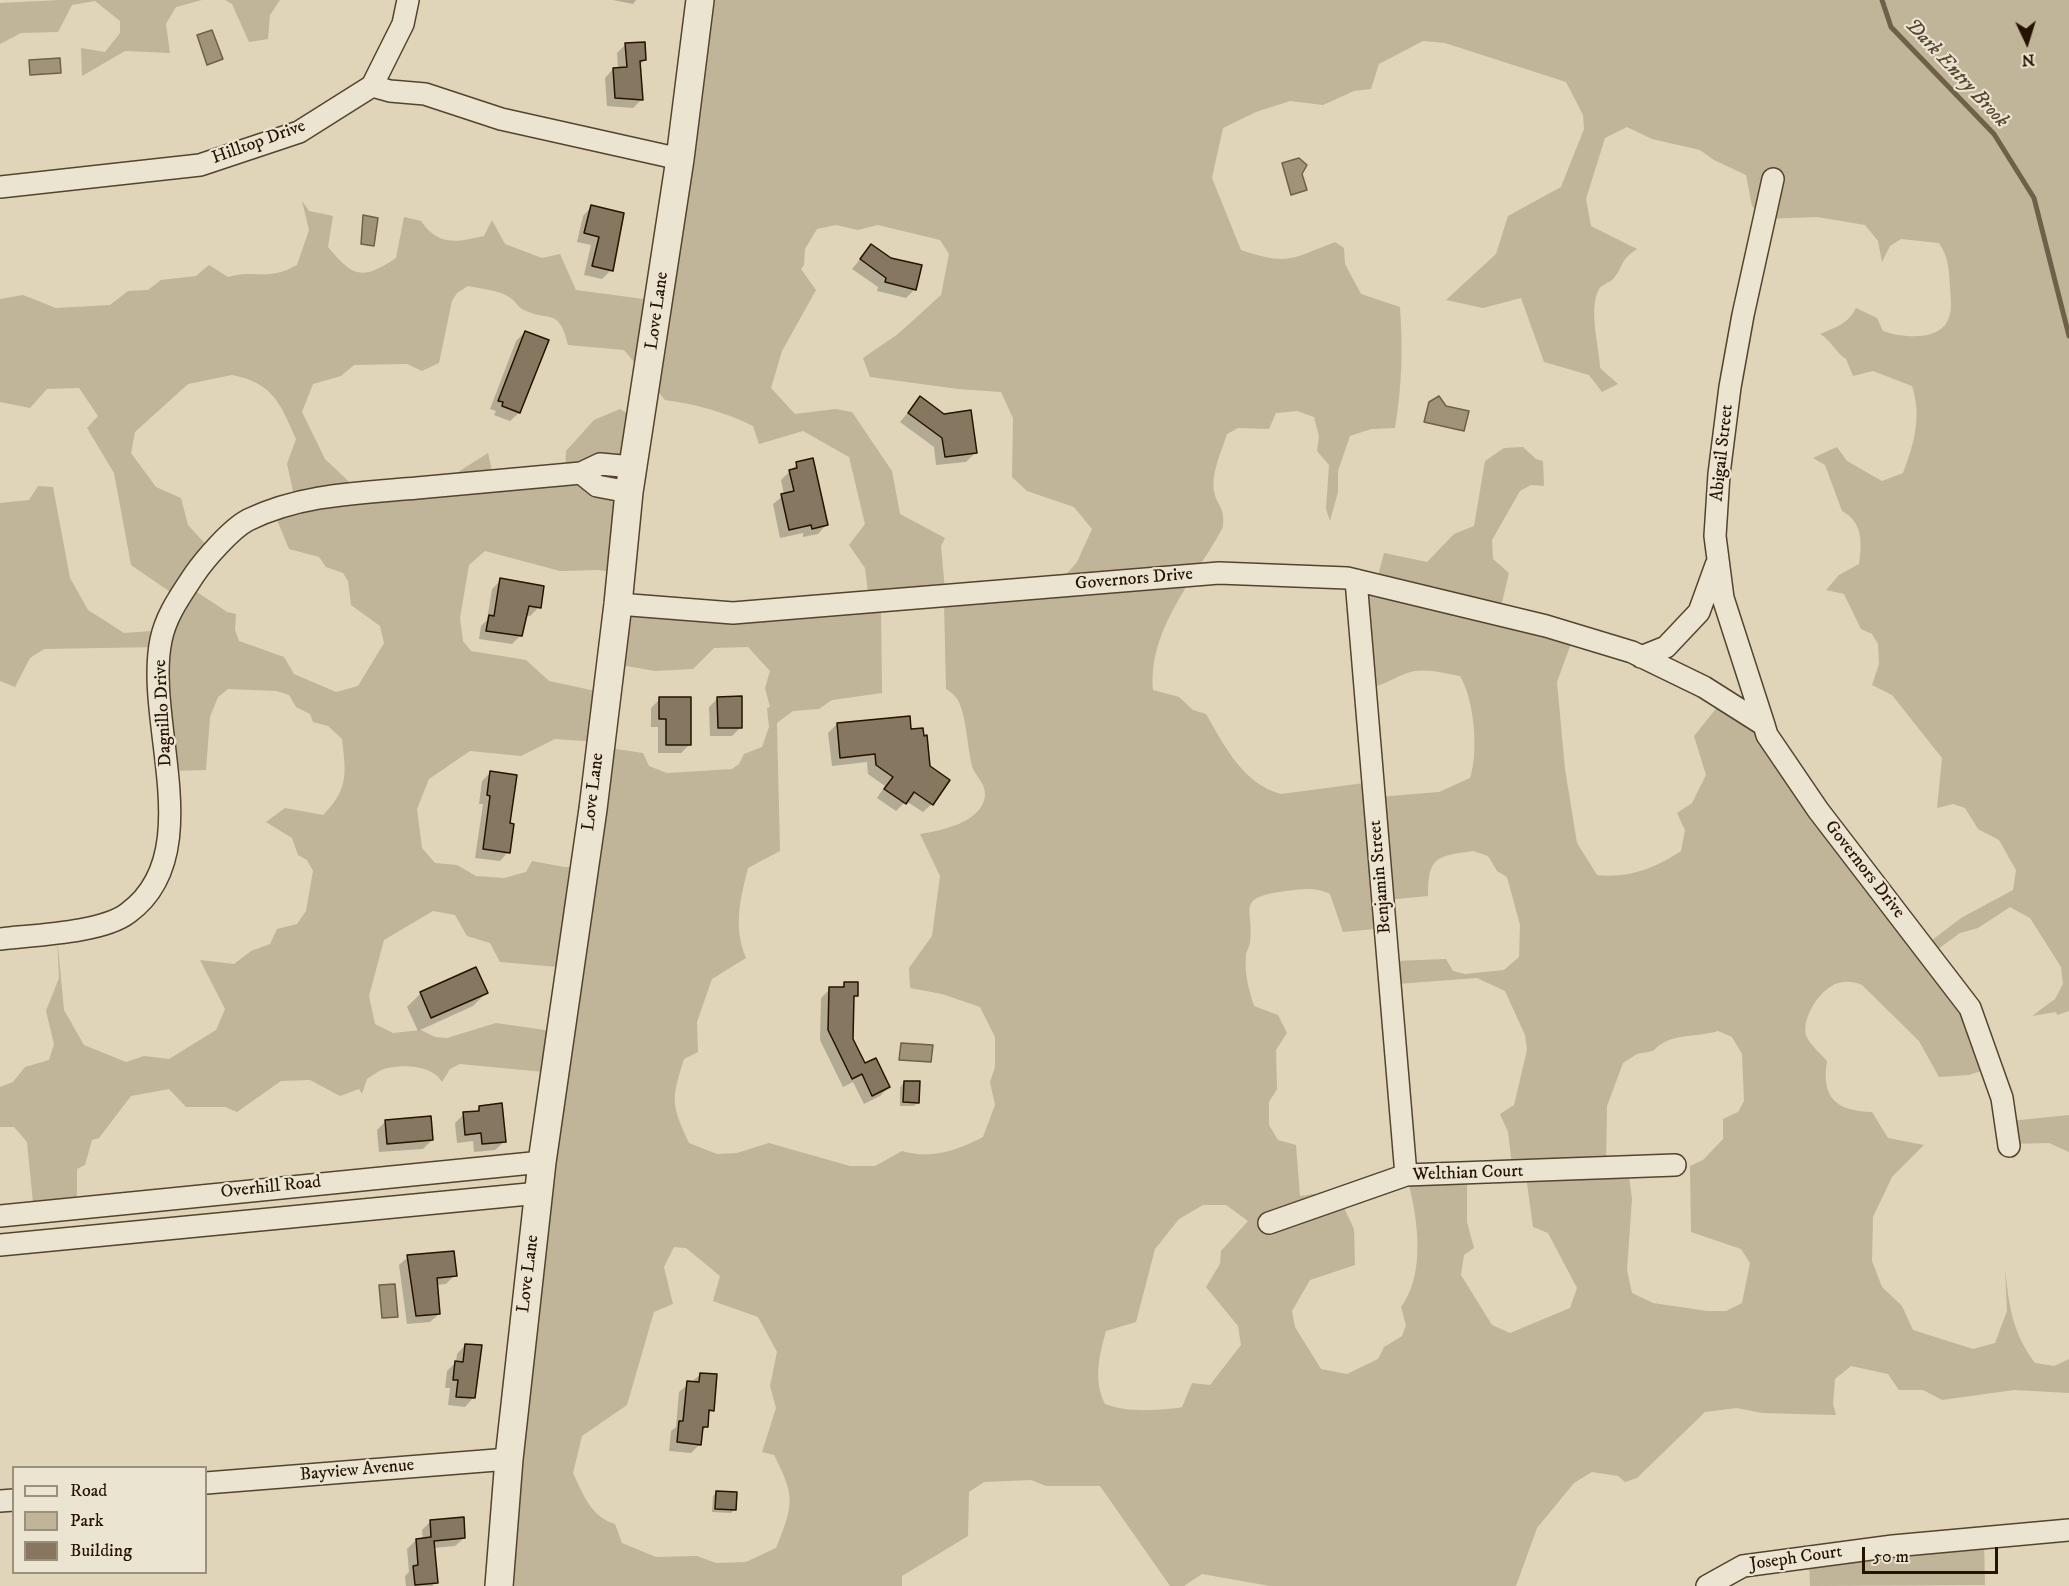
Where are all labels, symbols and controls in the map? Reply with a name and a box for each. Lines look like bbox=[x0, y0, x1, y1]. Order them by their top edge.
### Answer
north arrow bbox=[1997, 12, 2057, 72]
water label: Dark Entry Brook bbox=[1899, 14, 2013, 134]
text: N bbox=[2021, 50, 2036, 70]
street label: Hilltop Drive bbox=[209, 116, 309, 170]
street label: Love Lane bbox=[642, 271, 674, 351]
street label: Abigail Street bbox=[1707, 403, 1739, 503]
street label: Governors Drive bbox=[1074, 564, 1194, 596]
street label: Dagnillo Drive bbox=[150, 659, 178, 767]
street label: Love Lane bbox=[579, 752, 609, 832]
street label: Governors Drive bbox=[1819, 817, 1909, 923]
street label: Benjamin Street bbox=[1365, 819, 1397, 935]
street label: Welthian Court bbox=[1412, 1161, 1524, 1187]
street label: Overhill Road bbox=[220, 1172, 322, 1204]
street label: Love Lane bbox=[514, 1234, 544, 1314]
street label: Bayview Avenue bbox=[299, 1455, 415, 1487]
legend bbox=[12, 1466, 207, 1574]
text: Road bbox=[70, 1480, 107, 1502]
text: Park bbox=[70, 1510, 104, 1532]
scale bar bbox=[1865, 1535, 2002, 1573]
text: Building bbox=[70, 1540, 132, 1562]
street label: Joseph Court bbox=[1748, 1542, 1844, 1576]
text: 50 m bbox=[1873, 1546, 1909, 1568]

